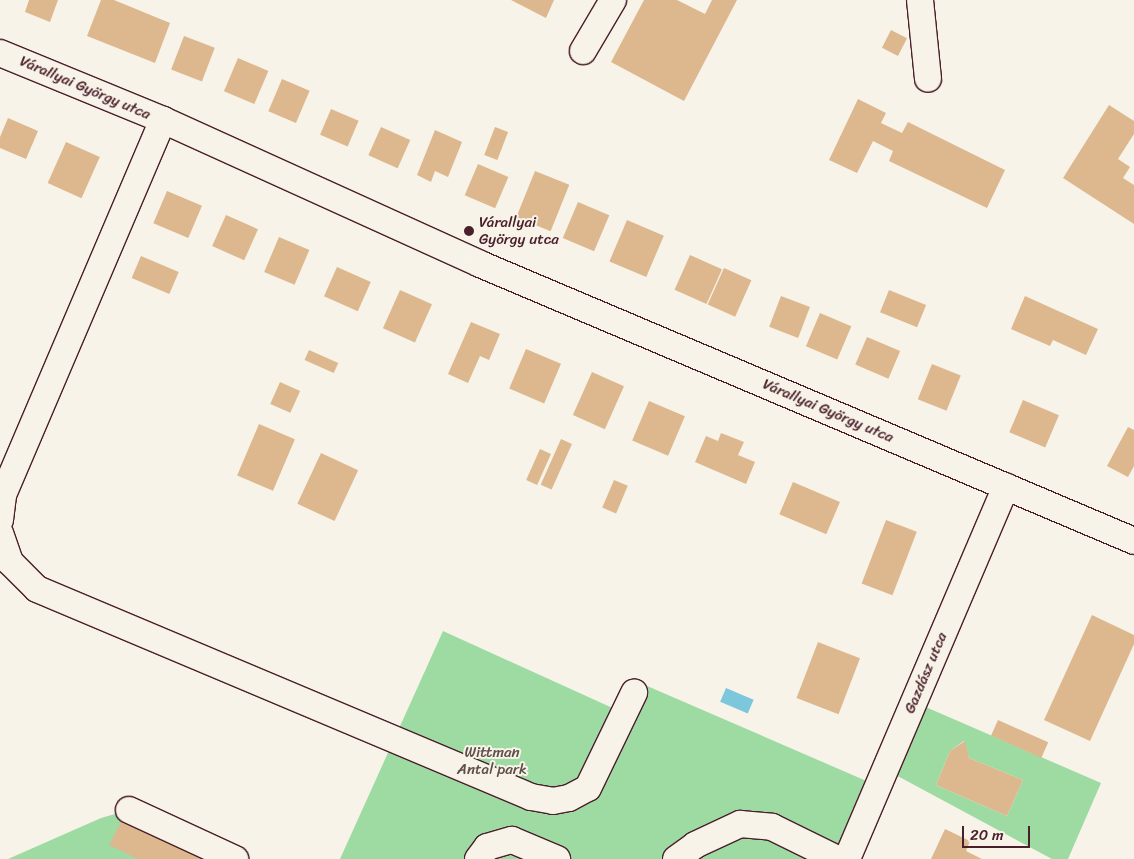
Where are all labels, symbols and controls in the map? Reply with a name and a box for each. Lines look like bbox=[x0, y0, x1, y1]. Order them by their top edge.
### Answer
street label: Várallyai György utca bbox=[17, 52, 153, 124]
place label: Várallyai György utca bbox=[479, 213, 559, 248]
marker: Várallyai György utca bbox=[463, 225, 475, 237]
street label: Várallyai György utca bbox=[760, 375, 896, 447]
street label: Gazdász utca bbox=[901, 630, 951, 716]
park label: Wittman Antal park bbox=[457, 743, 527, 778]
scale bar bbox=[964, 816, 1032, 848]
text: 20 m bbox=[970, 822, 1004, 848]

